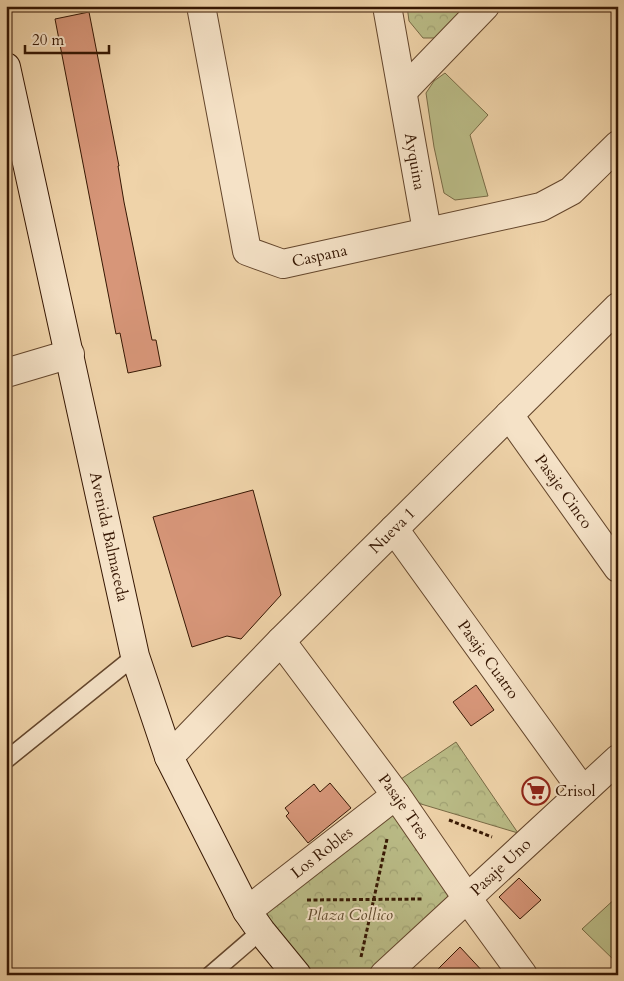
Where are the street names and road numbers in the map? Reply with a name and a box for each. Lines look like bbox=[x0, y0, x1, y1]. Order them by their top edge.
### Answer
street label: Ayquina bbox=[399, 131, 431, 192]
street label: Caspana bbox=[290, 239, 349, 273]
street label: Pasaje Cinco bbox=[529, 450, 598, 533]
street label: Avenida Balmaceda bbox=[84, 470, 134, 604]
street label: Nueva 1 bbox=[364, 503, 420, 559]
street label: Pasaje Cuatro bbox=[452, 616, 524, 704]
street label: Pasaje Tres bbox=[373, 769, 434, 843]
street label: Los Robles bbox=[286, 822, 358, 884]
street label: Pasaje Uno bbox=[466, 833, 536, 901]

